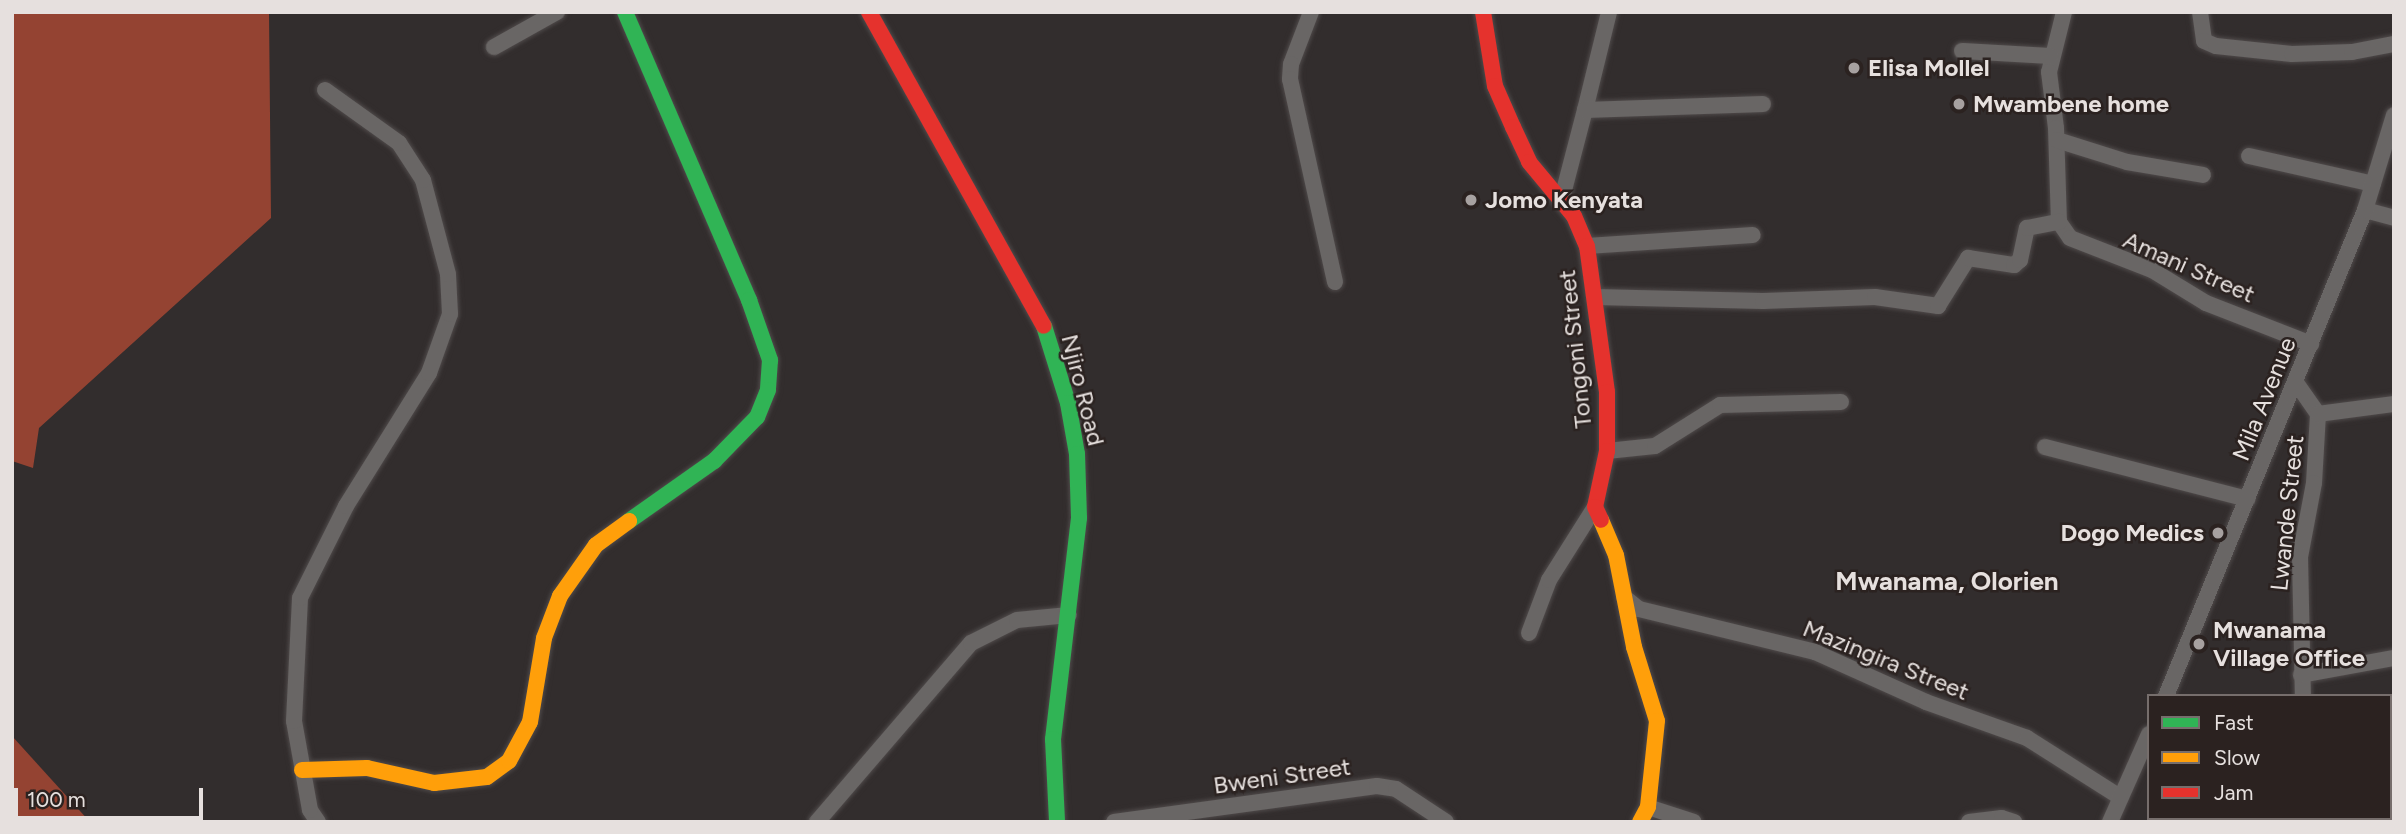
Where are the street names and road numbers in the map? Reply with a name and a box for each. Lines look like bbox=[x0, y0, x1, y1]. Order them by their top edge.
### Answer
street label: Amani Street bbox=[2119, 225, 2259, 309]
street label: Tongoni Street bbox=[1552, 268, 1598, 430]
street label: Njiro Road bbox=[1055, 331, 1111, 449]
street label: Mila Avenue bbox=[2226, 333, 2302, 465]
street label: Lwande Street bbox=[2264, 434, 2310, 592]
street label: Mazingira Street bbox=[1799, 614, 1973, 706]
street label: Bweni Street bbox=[1211, 752, 1353, 800]

